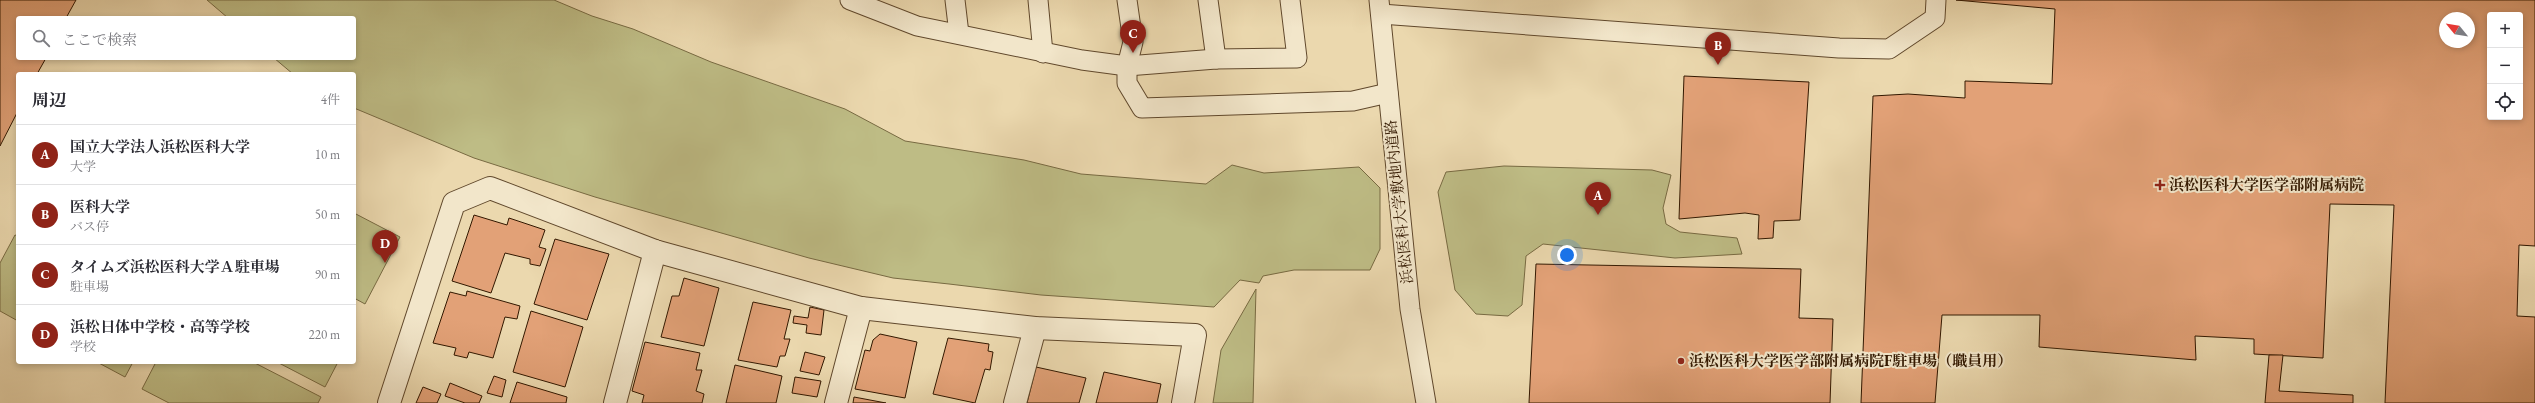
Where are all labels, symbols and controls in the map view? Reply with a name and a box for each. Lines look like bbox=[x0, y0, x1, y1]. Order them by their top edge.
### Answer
north arrow bbox=[2439, 12, 2475, 48]
map controls bbox=[2487, 12, 2523, 120]
button: + bbox=[2487, 12, 2523, 48]
search box bbox=[16, 16, 356, 60]
pin: C bbox=[1120, 20, 1146, 53]
icon: search bbox=[30, 27, 52, 49]
text: ここで検索 bbox=[62, 30, 137, 49]
pin: B bbox=[1705, 32, 1731, 65]
button: − bbox=[2487, 48, 2523, 84]
button: locate bbox=[2487, 84, 2523, 120]
text: 周辺 bbox=[32, 89, 66, 111]
text: 4件 bbox=[321, 91, 340, 108]
street label: 浜松医科大学敷地内道路 bbox=[1380, 119, 1417, 285]
text: 国立大学法人浜松医科大学 bbox=[70, 137, 250, 156]
text: A bbox=[40, 146, 50, 163]
text: 10 m bbox=[315, 146, 340, 163]
text: 大学 bbox=[70, 158, 96, 175]
place label: 浜松医科大学医学部附属病院 bbox=[2169, 175, 2364, 194]
marker: 浜松医科大学医学部附属病院 bbox=[2154, 179, 2166, 191]
pin: A bbox=[1585, 182, 1611, 215]
text: 医科大学 bbox=[70, 197, 130, 216]
text: B bbox=[41, 206, 49, 223]
text: 50 m bbox=[315, 206, 340, 223]
text: バス停 bbox=[70, 218, 109, 235]
pin: D bbox=[372, 230, 398, 263]
your location bbox=[1557, 245, 1577, 265]
text: タイムズ浜松医科大学Ａ駐車場 bbox=[70, 257, 280, 276]
text: C bbox=[40, 266, 50, 283]
text: 90 m bbox=[315, 266, 340, 283]
text: 駐車場 bbox=[70, 278, 109, 295]
text: 浜松日体中学校・高等学校 bbox=[70, 317, 250, 336]
text: D bbox=[40, 326, 50, 343]
text: 220 m bbox=[309, 326, 340, 343]
text: 学校 bbox=[70, 338, 96, 355]
place label: 浜松医科大学医学部附属病院F駐車場（職員用） bbox=[1689, 351, 2012, 370]
marker: 浜松医科大学医学部附属病院F駐車場（職員用） bbox=[1676, 356, 1686, 366]

